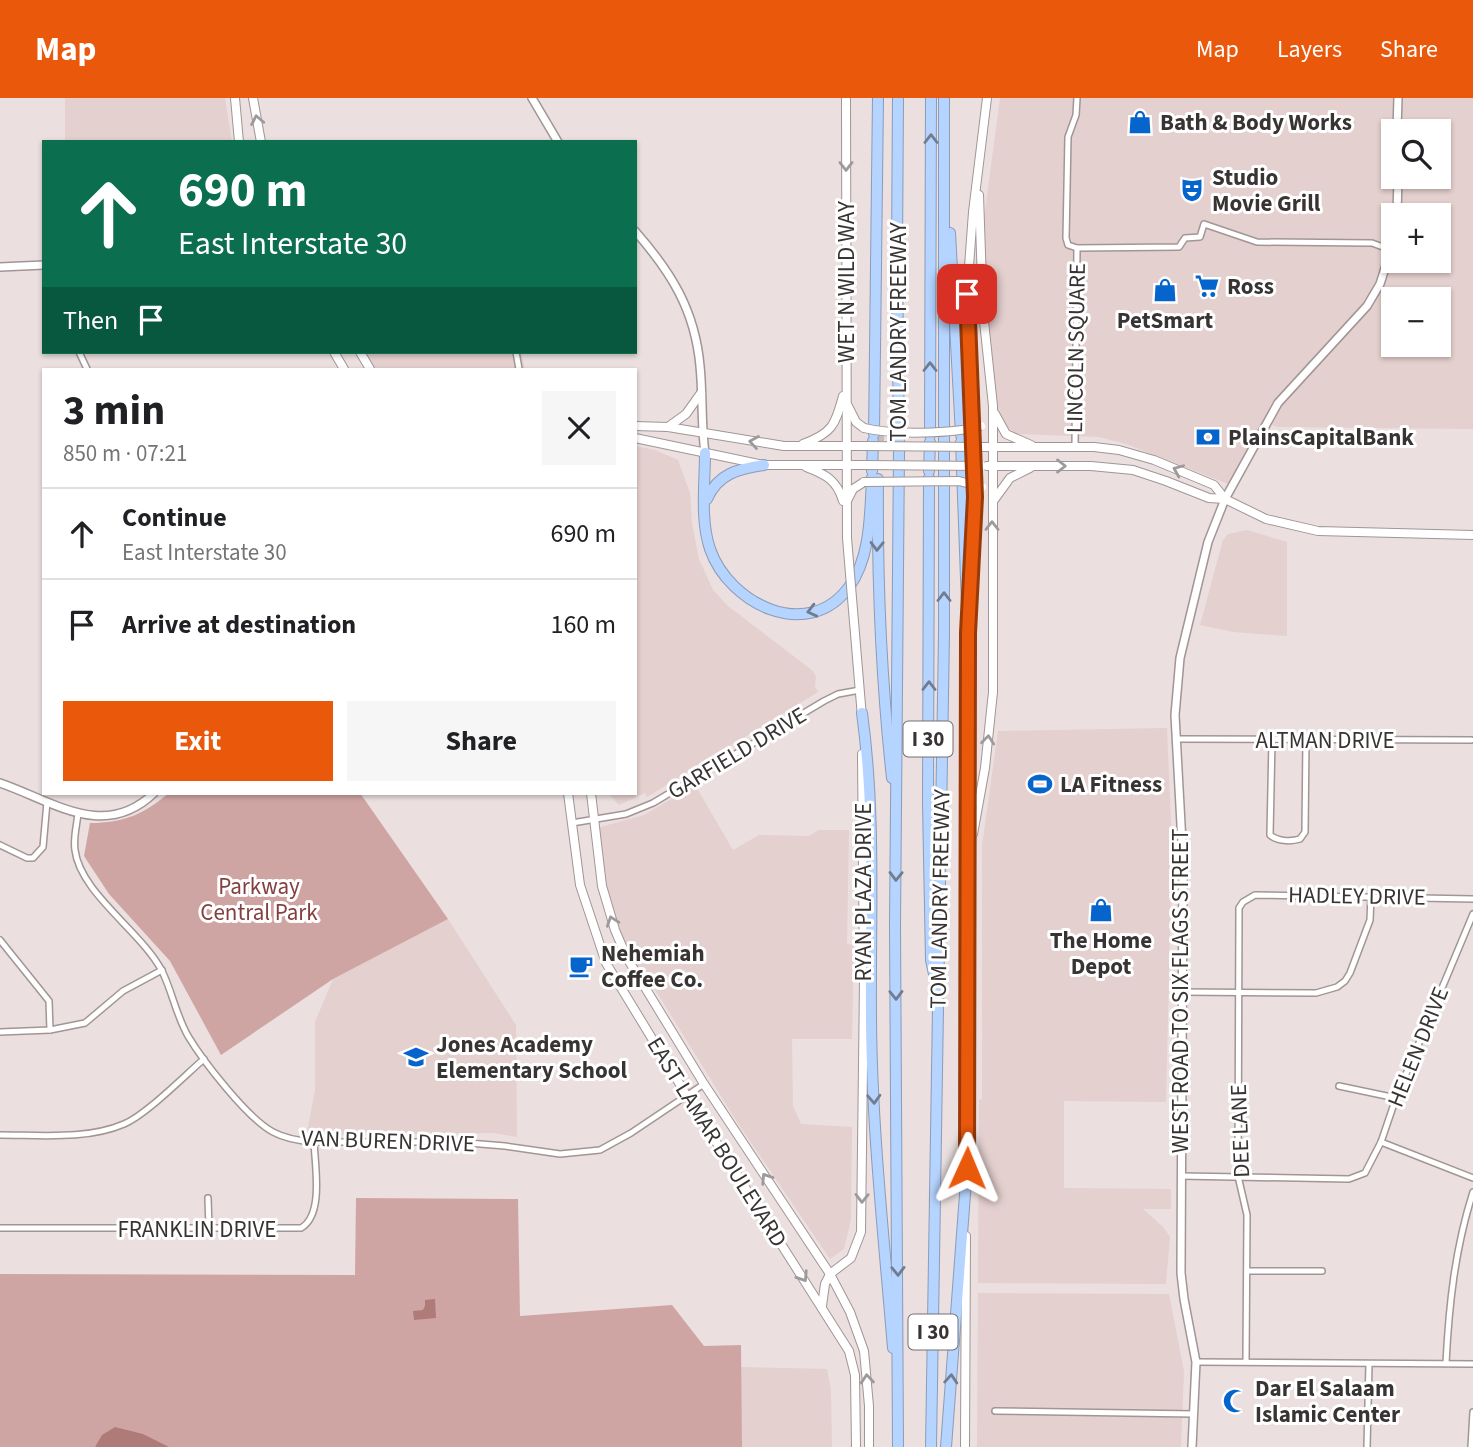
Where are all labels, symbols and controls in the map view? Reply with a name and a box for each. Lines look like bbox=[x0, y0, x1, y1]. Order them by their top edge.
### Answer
text: Map bbox=[35, 26, 96, 73]
text: Map bbox=[1196, 32, 1239, 67]
text: Layers bbox=[1277, 32, 1342, 67]
text: Share bbox=[1380, 32, 1438, 67]
place label: Bath & Body Works bbox=[1160, 106, 1352, 139]
shop icon: Bath & Body Works bbox=[1126, 108, 1154, 136]
one-way arrow bbox=[250, 114, 265, 126]
map controls bbox=[1381, 119, 1451, 357]
button: search bbox=[1381, 119, 1451, 189]
one-way arrow bbox=[923, 134, 939, 144]
text: 690 m bbox=[178, 156, 307, 226]
one-way arrow bbox=[838, 161, 854, 172]
place label: Studio Movie Grill bbox=[1212, 161, 1321, 220]
icon: ahead bbox=[63, 168, 154, 259]
theatre icon: Studio Movie Grill bbox=[1178, 176, 1206, 204]
street label: WET N WILD WAY bbox=[830, 201, 863, 363]
button: + bbox=[1381, 203, 1451, 273]
text: East Interstate 30 bbox=[178, 221, 407, 267]
street label: TOM LANDRY FREEWAY bbox=[882, 222, 915, 442]
street label: LINCOLN SQUARE bbox=[1058, 263, 1094, 433]
pin bbox=[937, 264, 997, 324]
place label: Ross bbox=[1227, 270, 1274, 303]
supermarket icon: Ross bbox=[1193, 272, 1221, 300]
icon: arrive bbox=[948, 275, 986, 313]
shop icon: PetSmart bbox=[1151, 276, 1179, 304]
button: − bbox=[1381, 287, 1451, 357]
icon: arrive bbox=[132, 301, 170, 339]
text: Then bbox=[63, 302, 118, 339]
place label: PetSmart bbox=[1117, 304, 1213, 337]
one-way arrow bbox=[922, 361, 938, 372]
text: 3 min bbox=[63, 381, 165, 441]
button: close bbox=[542, 391, 616, 465]
place label: PlainsCapitalBank bbox=[1228, 421, 1414, 454]
bank icon: PlainsCapitalBank bbox=[1194, 423, 1222, 451]
one-way arrow bbox=[748, 435, 760, 450]
text: 850 m · 07:21 bbox=[63, 437, 187, 470]
one-way arrow bbox=[1056, 458, 1067, 474]
one-way arrow bbox=[1173, 464, 1186, 478]
text: Continue bbox=[122, 499, 227, 536]
icon: ahead bbox=[63, 515, 101, 553]
text: 690 m bbox=[550, 515, 616, 552]
one-way arrow bbox=[984, 520, 1000, 531]
text: East Interstate 30 bbox=[122, 536, 287, 569]
one-way arrow bbox=[869, 541, 885, 552]
one-way arrow bbox=[936, 592, 952, 602]
one-way arrow bbox=[806, 603, 818, 617]
icon: arrive bbox=[63, 606, 101, 644]
text: Arrive at destination bbox=[122, 606, 356, 643]
text: 160 m bbox=[550, 606, 616, 643]
one-way arrow bbox=[921, 680, 936, 691]
street label: GARFIELD DRIVE bbox=[661, 699, 813, 807]
button: Exit bbox=[63, 701, 333, 781]
button: Share bbox=[347, 701, 616, 781]
road number: I 30 bbox=[904, 722, 953, 756]
street label: ALTMAN DRIVE bbox=[1255, 724, 1395, 757]
one-way arrow bbox=[980, 734, 995, 746]
place label: LA Fitness bbox=[1060, 768, 1162, 801]
sports icon: LA Fitness bbox=[1026, 770, 1054, 798]
street label: TOM LANDRY FREEWAY bbox=[922, 789, 958, 1009]
street label: RYAN PLAZA DRIVE bbox=[847, 803, 880, 981]
street label: WEST ROAD TO SIX FLAGS STREET bbox=[1164, 829, 1197, 1153]
park label: Parkway Central Park bbox=[200, 870, 318, 929]
one-way arrow bbox=[888, 871, 903, 882]
street label: HADLEY DRIVE bbox=[1288, 878, 1426, 914]
shop icon: The Home Depot bbox=[1087, 896, 1115, 924]
one-way arrow bbox=[606, 915, 620, 927]
place label: The Home Depot bbox=[1050, 924, 1152, 983]
place label: Nehemiah Coffee Co. bbox=[601, 937, 705, 996]
cafe icon: Nehemiah Coffee Co. bbox=[567, 952, 595, 980]
street label: HELEN DRIVE bbox=[1379, 982, 1457, 1112]
one-way arrow bbox=[888, 990, 904, 1000]
place label: Jones Academy Elementary School bbox=[436, 1028, 627, 1087]
street label: EAST LAMAR BOULEVARD bbox=[639, 1031, 795, 1253]
school or university icon: Jones Academy Elementary School bbox=[402, 1043, 430, 1071]
street label: DEE LANE bbox=[1222, 1084, 1258, 1178]
one-way arrow bbox=[866, 1094, 881, 1105]
street label: VAN BUREN DRIVE bbox=[301, 1121, 475, 1161]
position arrow bbox=[930, 1131, 1004, 1205]
one-way arrow bbox=[762, 1173, 775, 1186]
one-way arrow bbox=[854, 1193, 870, 1203]
street label: FRANKLIN DRIVE bbox=[117, 1213, 277, 1246]
one-way arrow bbox=[890, 1266, 906, 1277]
one-way arrow bbox=[795, 1269, 808, 1282]
road number: I 30 bbox=[908, 1314, 958, 1350]
place label: Dar El Salaam Islamic Center bbox=[1255, 1372, 1401, 1431]
one-way arrow bbox=[860, 1373, 875, 1384]
one-way arrow bbox=[943, 1373, 958, 1384]
mosque icon: Dar El Salaam Islamic Center bbox=[1221, 1387, 1249, 1415]

